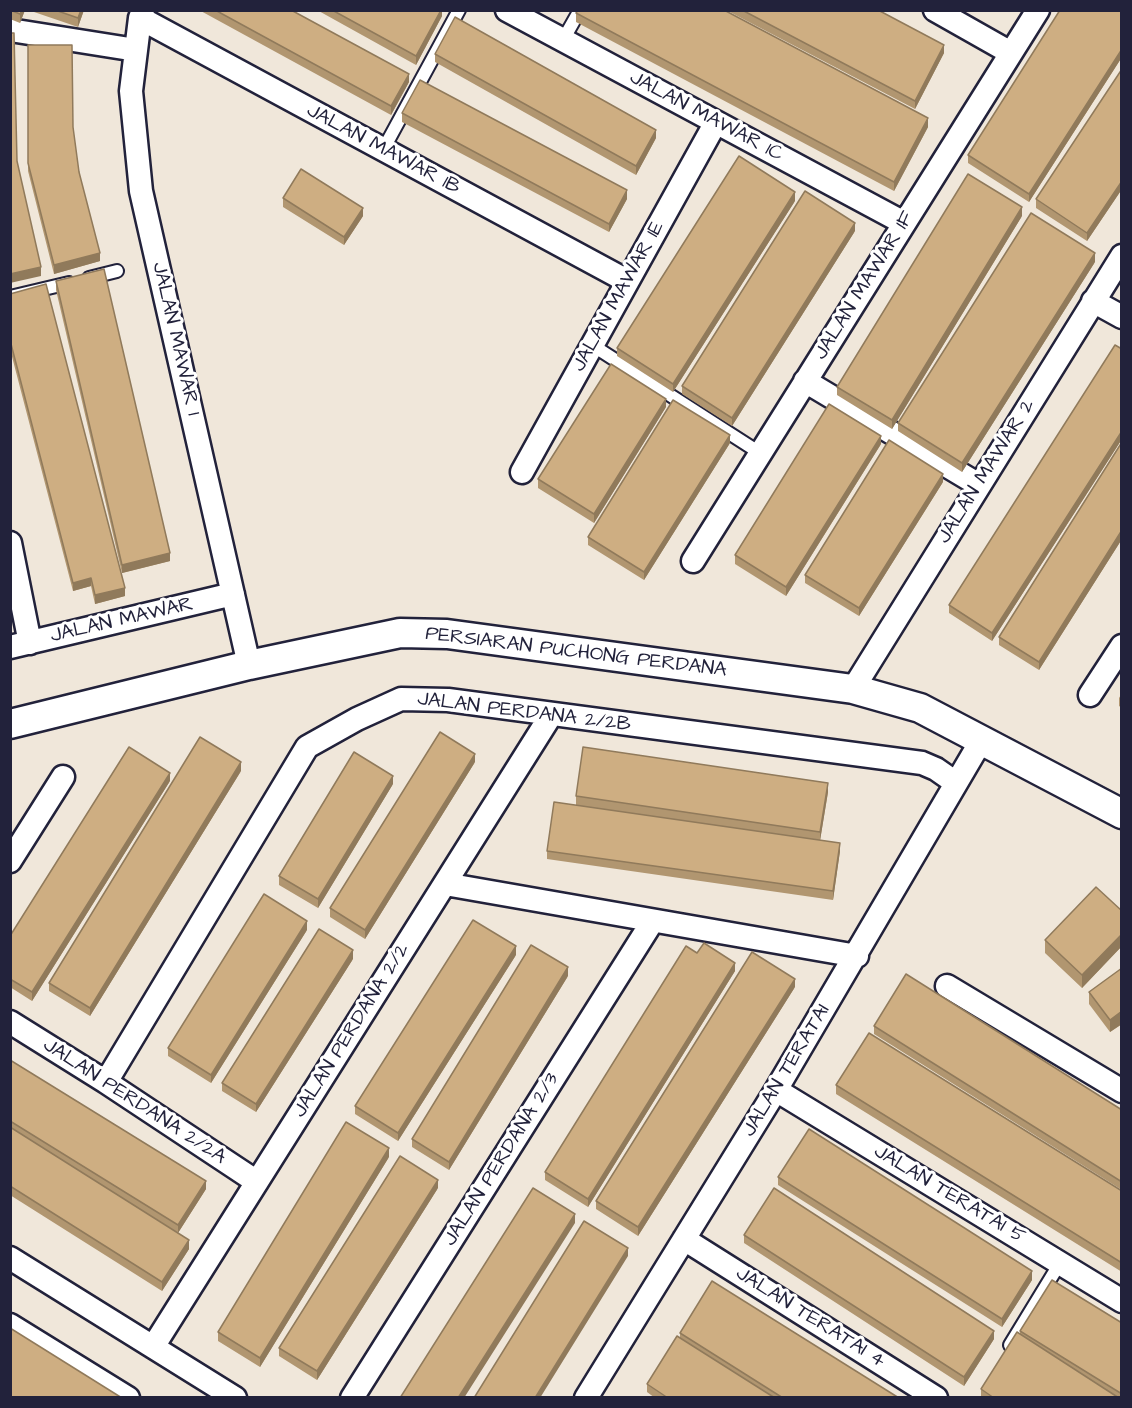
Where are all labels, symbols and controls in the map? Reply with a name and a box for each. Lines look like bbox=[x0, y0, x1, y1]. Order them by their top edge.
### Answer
street label: JALAN MAWAR 1C bbox=[625, 66, 787, 168]
street label: JALAN MAWAR 1B bbox=[302, 99, 464, 201]
street label: JALAN MAWAR 1F bbox=[810, 207, 920, 365]
street label: JALAN MAWAR 1E bbox=[568, 218, 670, 376]
street label: JALAN MAWAR 1 bbox=[146, 260, 204, 418]
street label: JALAN MAWAR 2 bbox=[933, 396, 1041, 548]
street label: JALAN MAWAR bbox=[48, 593, 196, 649]
street label: PERSIARAN PUCHONG PERDANA bbox=[424, 623, 728, 683]
street label: JALAN PERDANA 2/2B bbox=[416, 688, 632, 738]
street label: JALAN PERDANA 2/2 bbox=[289, 940, 415, 1122]
street label: JALAN TERATAI bbox=[738, 1000, 836, 1142]
street label: JALAN PERDANA 2/2A bbox=[38, 1034, 230, 1170]
street label: JALAN PERDANA 2/3 bbox=[439, 1069, 565, 1251]
street label: JALAN TERATAI 5 bbox=[869, 1140, 1029, 1250]
street label: JALAN TERATAI 4 bbox=[731, 1262, 889, 1374]

